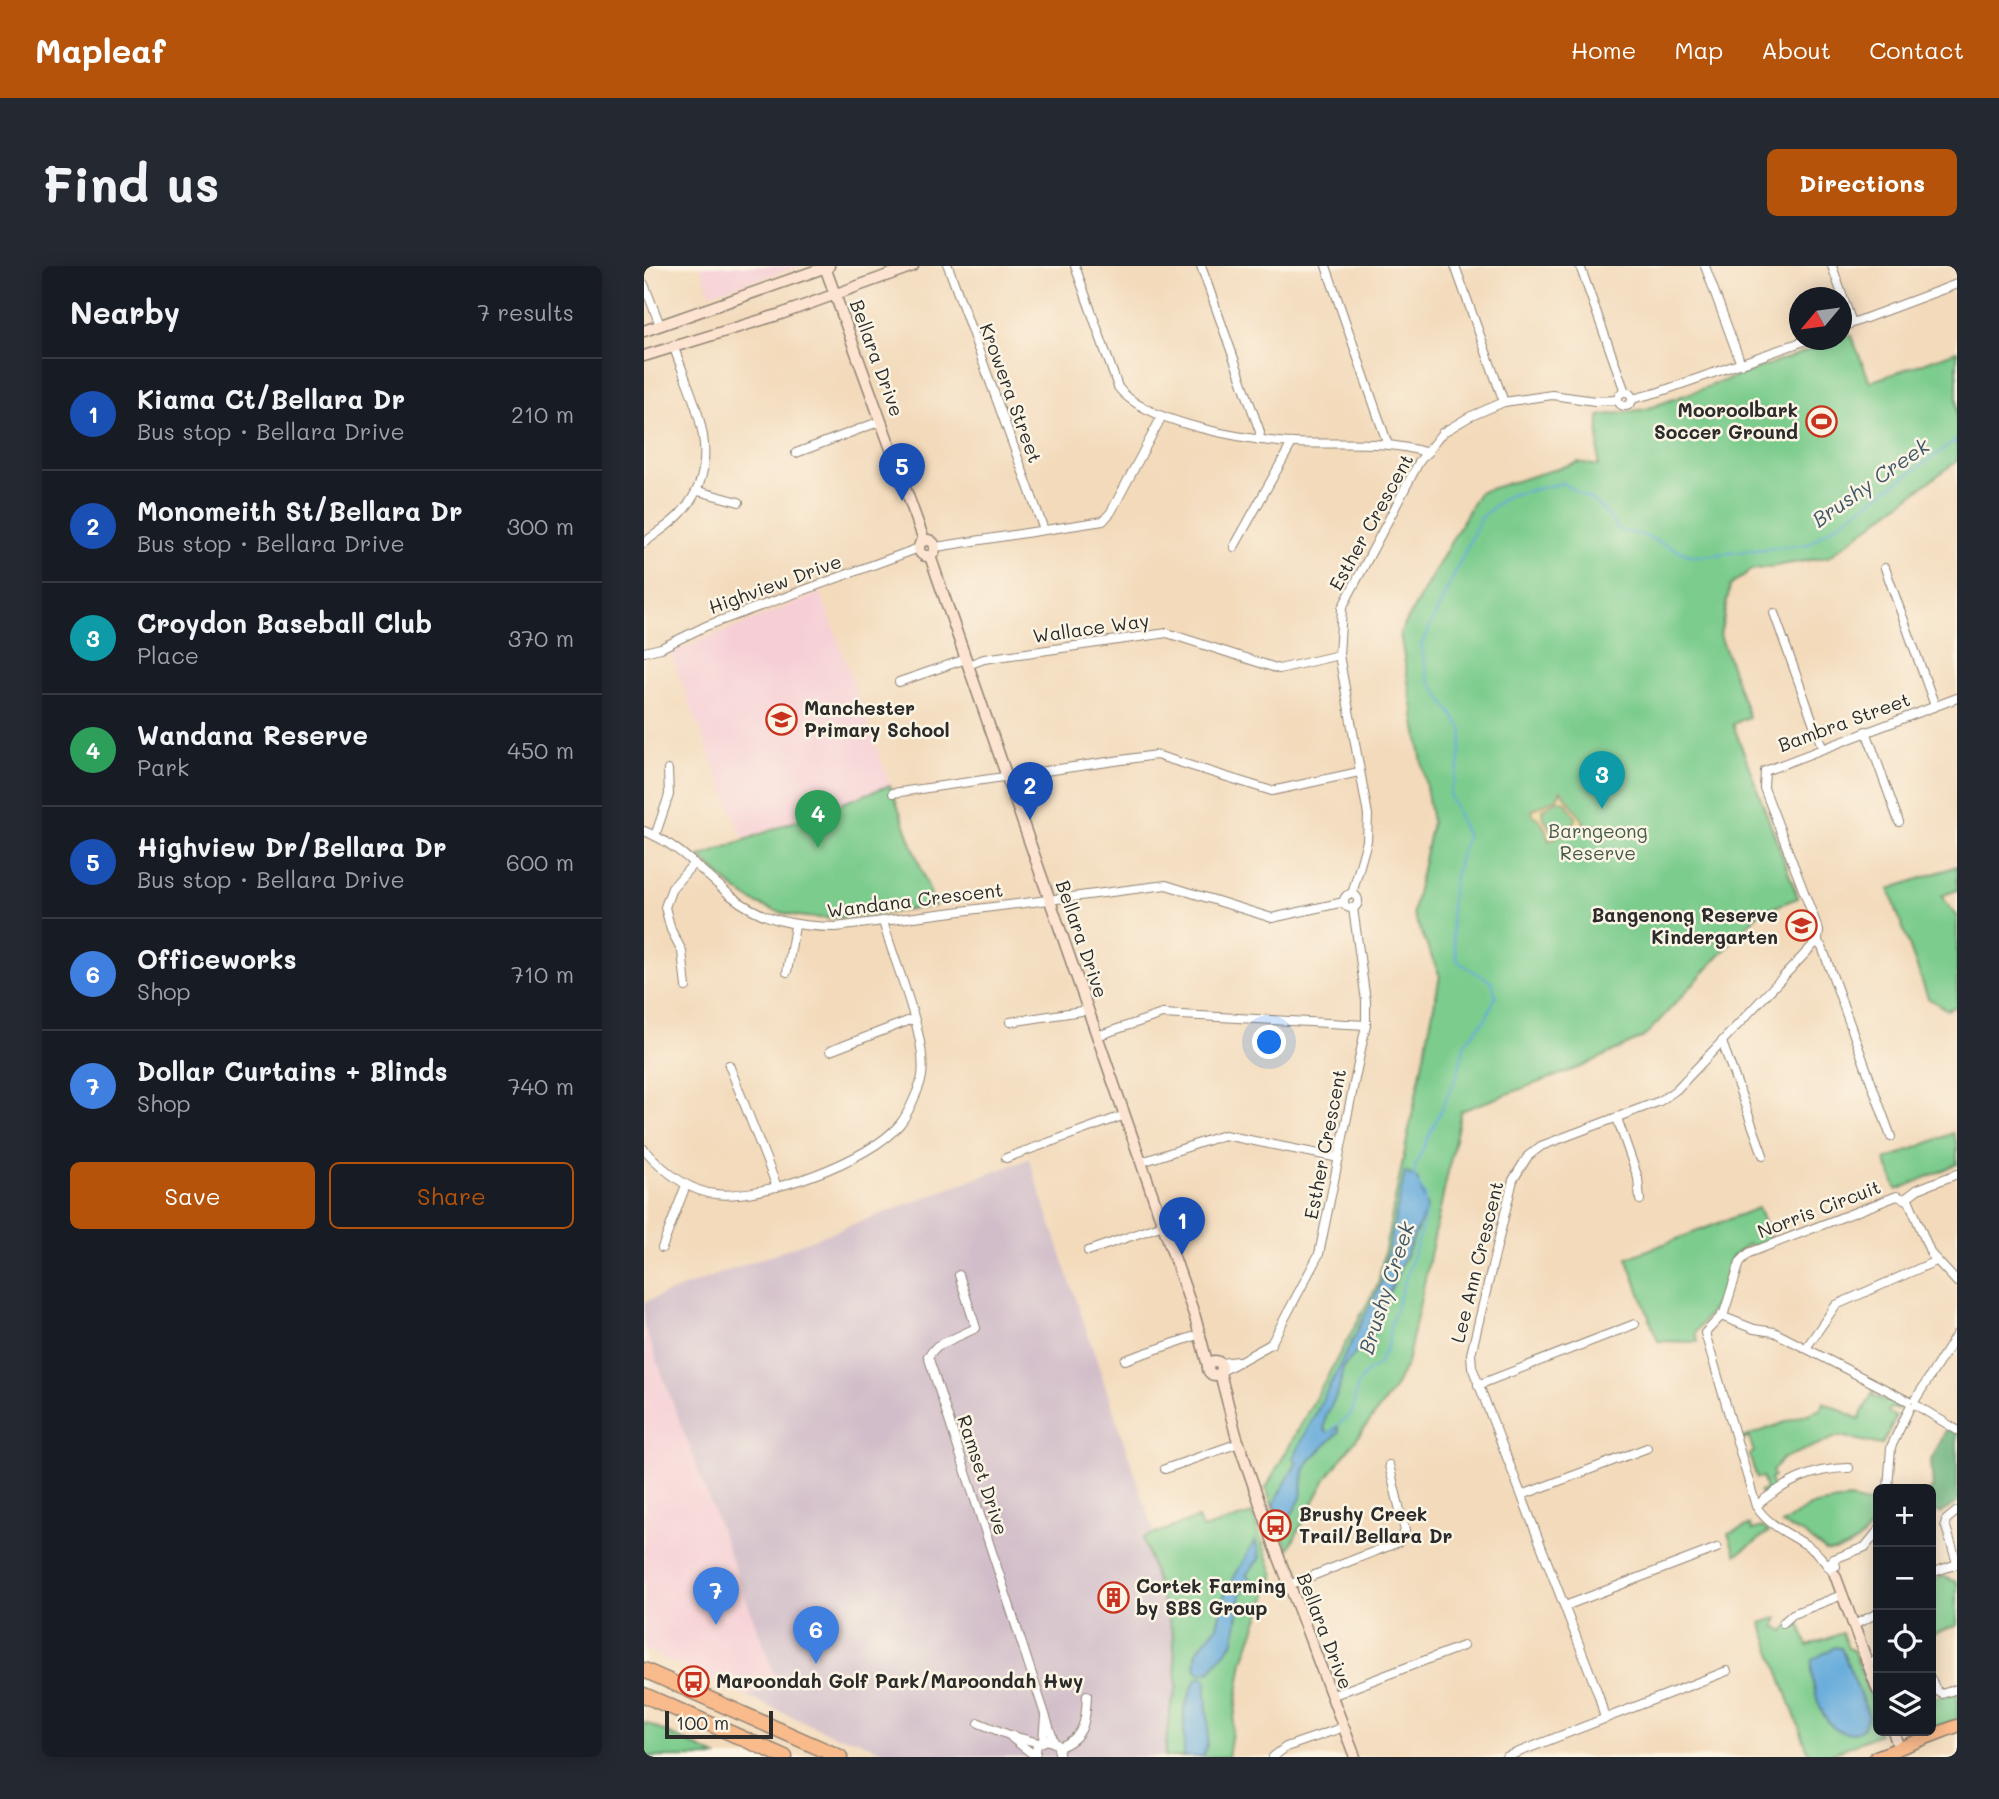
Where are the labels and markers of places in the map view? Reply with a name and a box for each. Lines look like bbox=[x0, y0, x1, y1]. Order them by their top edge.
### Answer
place label: Mooroolbark Soccer Ground bbox=[1654, 397, 1798, 444]
sports icon: Mooroolbark Soccer Ground bbox=[1804, 404, 1838, 438]
pin: 5 bbox=[879, 443, 925, 501]
place label: Manchester Primary School bbox=[804, 695, 950, 742]
school or university icon: Manchester Primary School bbox=[764, 702, 798, 736]
pin: 3 bbox=[1579, 751, 1625, 809]
pin: 2 bbox=[1007, 762, 1053, 820]
pin: 4 bbox=[795, 790, 841, 848]
place label: Bangenong Reserve Kindergarten bbox=[1592, 902, 1778, 949]
school or university icon: Bangenong Reserve Kindergarten bbox=[1784, 909, 1818, 943]
pin: 1 bbox=[1159, 1197, 1205, 1255]
place label: Brushy Creek Trail/Bellara Dr bbox=[1299, 1501, 1453, 1548]
bus stop icon: Brushy Creek Trail/Bellara Dr bbox=[1259, 1508, 1293, 1542]
pin: 7 bbox=[693, 1567, 739, 1625]
place label: Cortek Farming by SBS Group bbox=[1136, 1573, 1286, 1620]
building icon: Cortek Farming by SBS Group bbox=[1096, 1580, 1130, 1614]
pin: 6 bbox=[793, 1606, 839, 1664]
bus stop icon: Maroondah Golf Park/Maroondah Hwy bbox=[676, 1664, 710, 1698]
place label: Maroondah Golf Park/Maroondah Hwy bbox=[716, 1668, 1083, 1693]

